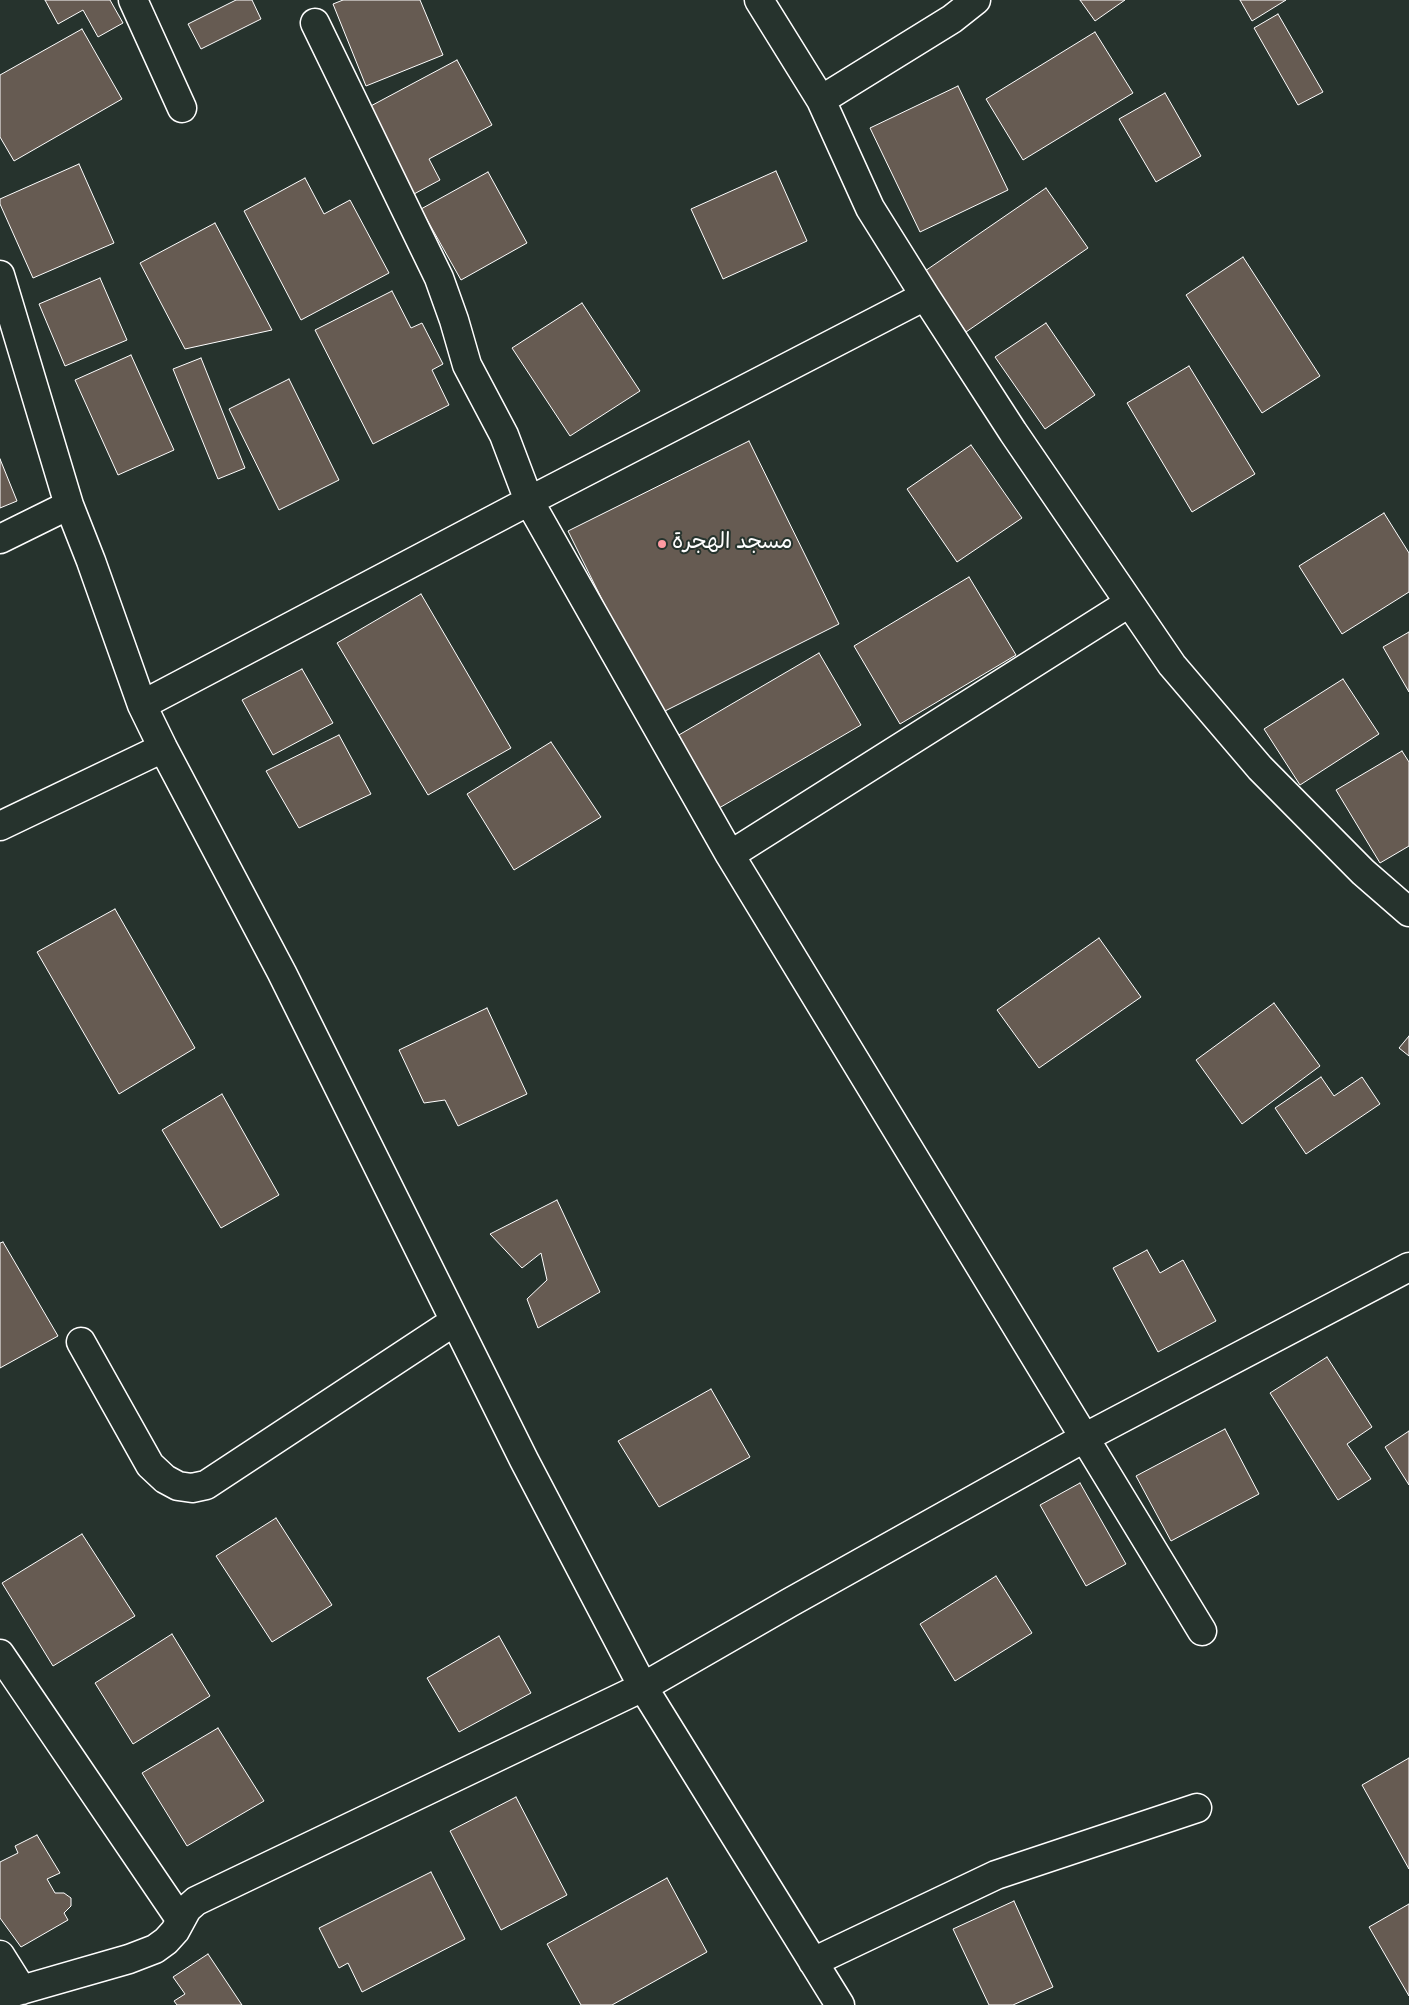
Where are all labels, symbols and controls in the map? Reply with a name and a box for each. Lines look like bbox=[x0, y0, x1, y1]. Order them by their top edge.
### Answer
place label: مسجد الهجرة bbox=[672, 531, 792, 557]
marker: مسجد الهجرة bbox=[656, 538, 668, 550]

